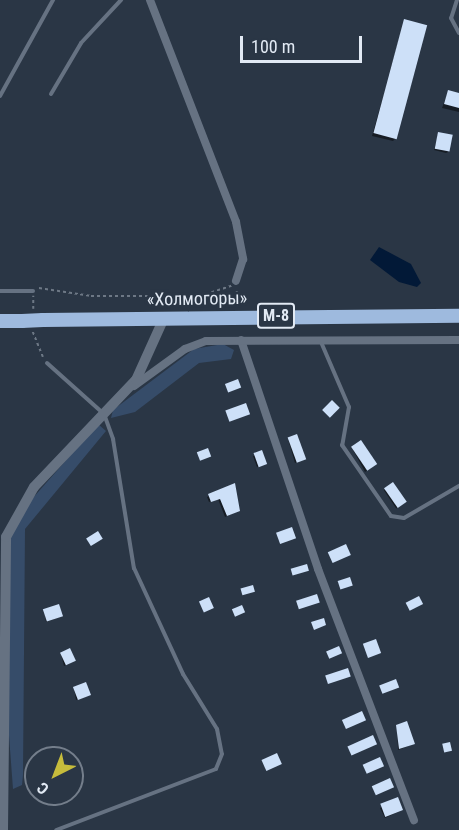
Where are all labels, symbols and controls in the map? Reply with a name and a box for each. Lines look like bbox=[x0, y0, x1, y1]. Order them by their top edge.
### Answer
scale bar bbox=[243, 24, 364, 62]
text: 100 m bbox=[251, 36, 295, 57]
street label: «Холмогоры» bbox=[147, 287, 247, 311]
road number: М-8 bbox=[256, 303, 296, 329]
north arrow bbox=[24, 746, 84, 806]
text: С bbox=[33, 778, 53, 798]

